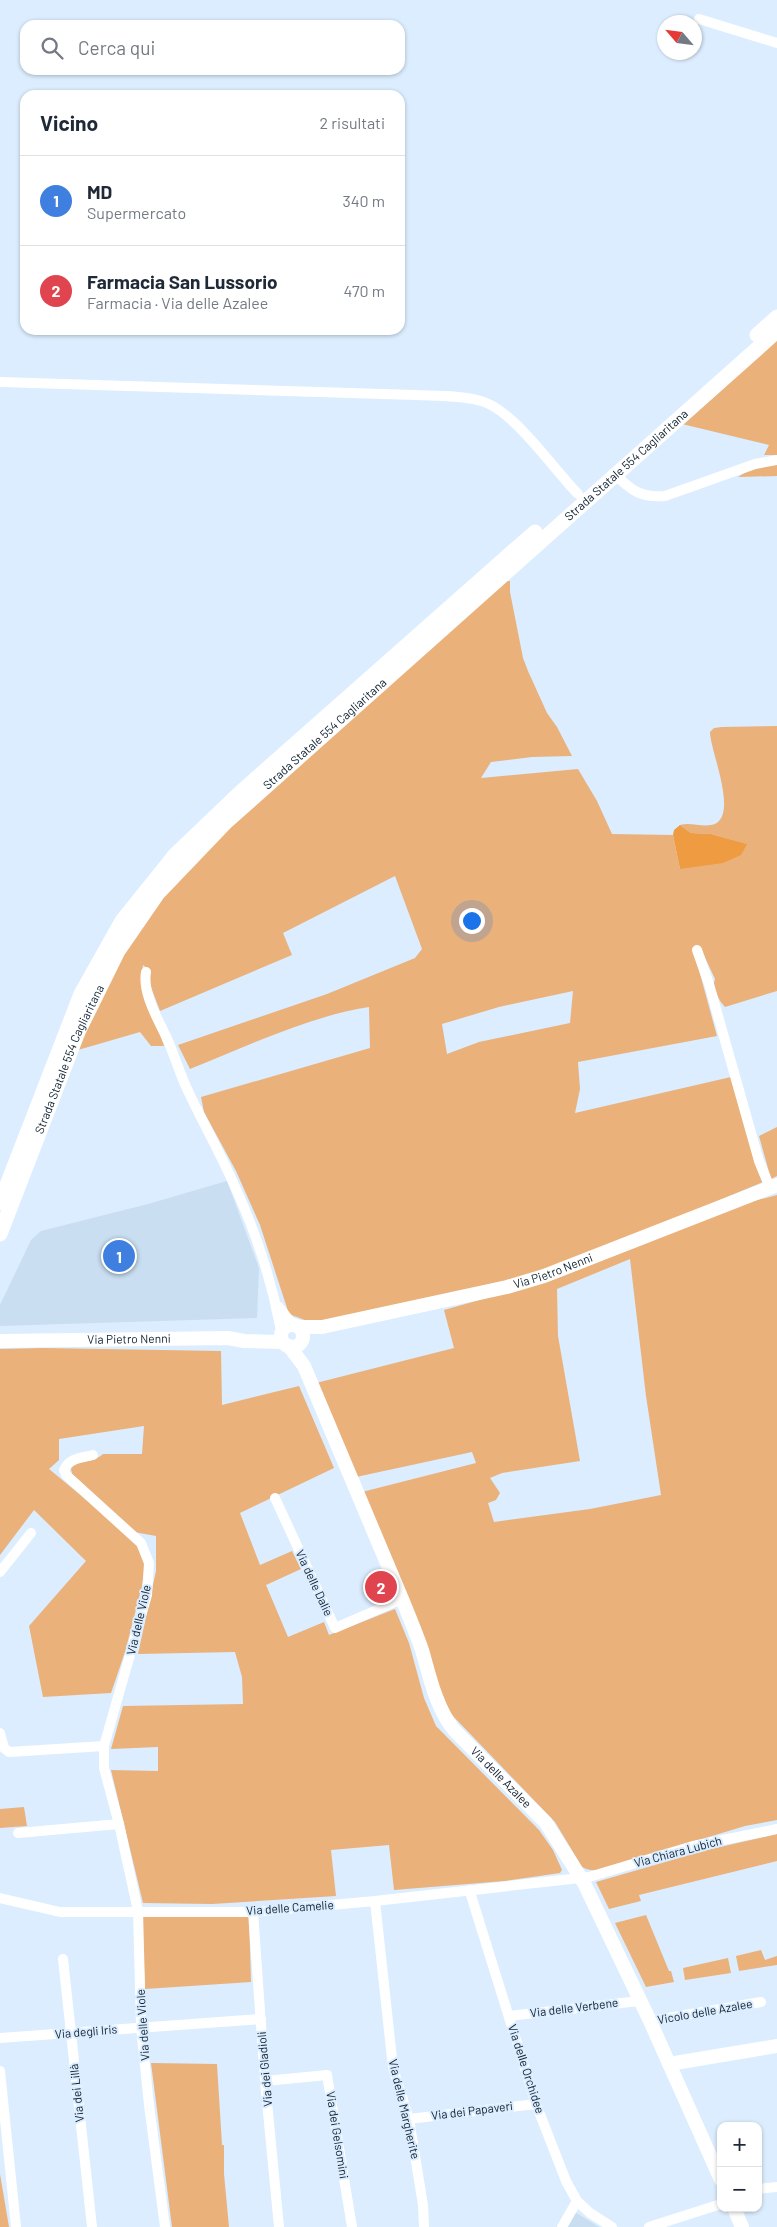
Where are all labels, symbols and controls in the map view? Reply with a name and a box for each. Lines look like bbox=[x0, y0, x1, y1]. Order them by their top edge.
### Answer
north arrow bbox=[657, 15, 702, 60]
search box bbox=[20, 20, 405, 75]
icon: search bbox=[38, 34, 66, 62]
text: Cerca qui bbox=[78, 36, 155, 59]
text: Vicino bbox=[40, 110, 98, 135]
text: 2 risultati bbox=[320, 113, 385, 132]
text: MD bbox=[87, 180, 112, 203]
text: 1 bbox=[53, 191, 59, 210]
text: 340 m bbox=[342, 191, 385, 210]
text: Supermercato bbox=[87, 203, 186, 222]
text: Farmacia San Lussorio bbox=[87, 270, 278, 293]
text: 2 bbox=[52, 281, 60, 300]
text: 470 m bbox=[344, 281, 385, 300]
text: Farmacia · Via delle Azalee bbox=[87, 293, 268, 312]
street label: Strada Statale 554 Cagliaritana bbox=[561, 406, 690, 523]
street label: Strada Statale 554 Cagliaritana bbox=[260, 675, 389, 792]
your location bbox=[459, 908, 485, 934]
street label: Strada Statale 554 Cagliaritana bbox=[31, 982, 106, 1136]
pin: 1 bbox=[103, 1237, 135, 1275]
street label: Via Pietro Nenni bbox=[511, 1250, 594, 1291]
street label: Via Pietro Nenni bbox=[87, 1331, 171, 1346]
street label: Via delle Dalie bbox=[293, 1547, 336, 1618]
pin: 2 bbox=[365, 1568, 397, 1606]
street label: Via delle Viole bbox=[123, 1583, 153, 1656]
street label: Via delle Azalee bbox=[468, 1743, 535, 1810]
street label: Via Chiara Lubich bbox=[632, 1833, 723, 1869]
street label: Via delle Camelie bbox=[246, 1897, 334, 1917]
street label: Via delle Viole bbox=[133, 1989, 151, 2061]
street label: Via delle Verbene bbox=[529, 1995, 619, 2019]
street label: Vicolo delle Azalee bbox=[656, 1996, 753, 2026]
street label: Via degli Iris bbox=[54, 2021, 118, 2041]
street label: Via delle Orchidee bbox=[506, 2022, 548, 2115]
street label: Via dei Gladioli bbox=[254, 2031, 274, 2107]
street label: Via delle Margherite bbox=[387, 2057, 423, 2160]
street label: Via dei Lillà bbox=[66, 2063, 86, 2123]
street label: Via dei Gelsomini bbox=[324, 2090, 352, 2180]
street label: Via dei Papaveri bbox=[430, 2098, 514, 2122]
map controls bbox=[717, 2122, 762, 2212]
button: + bbox=[717, 2122, 762, 2167]
button: − bbox=[717, 2167, 762, 2212]

